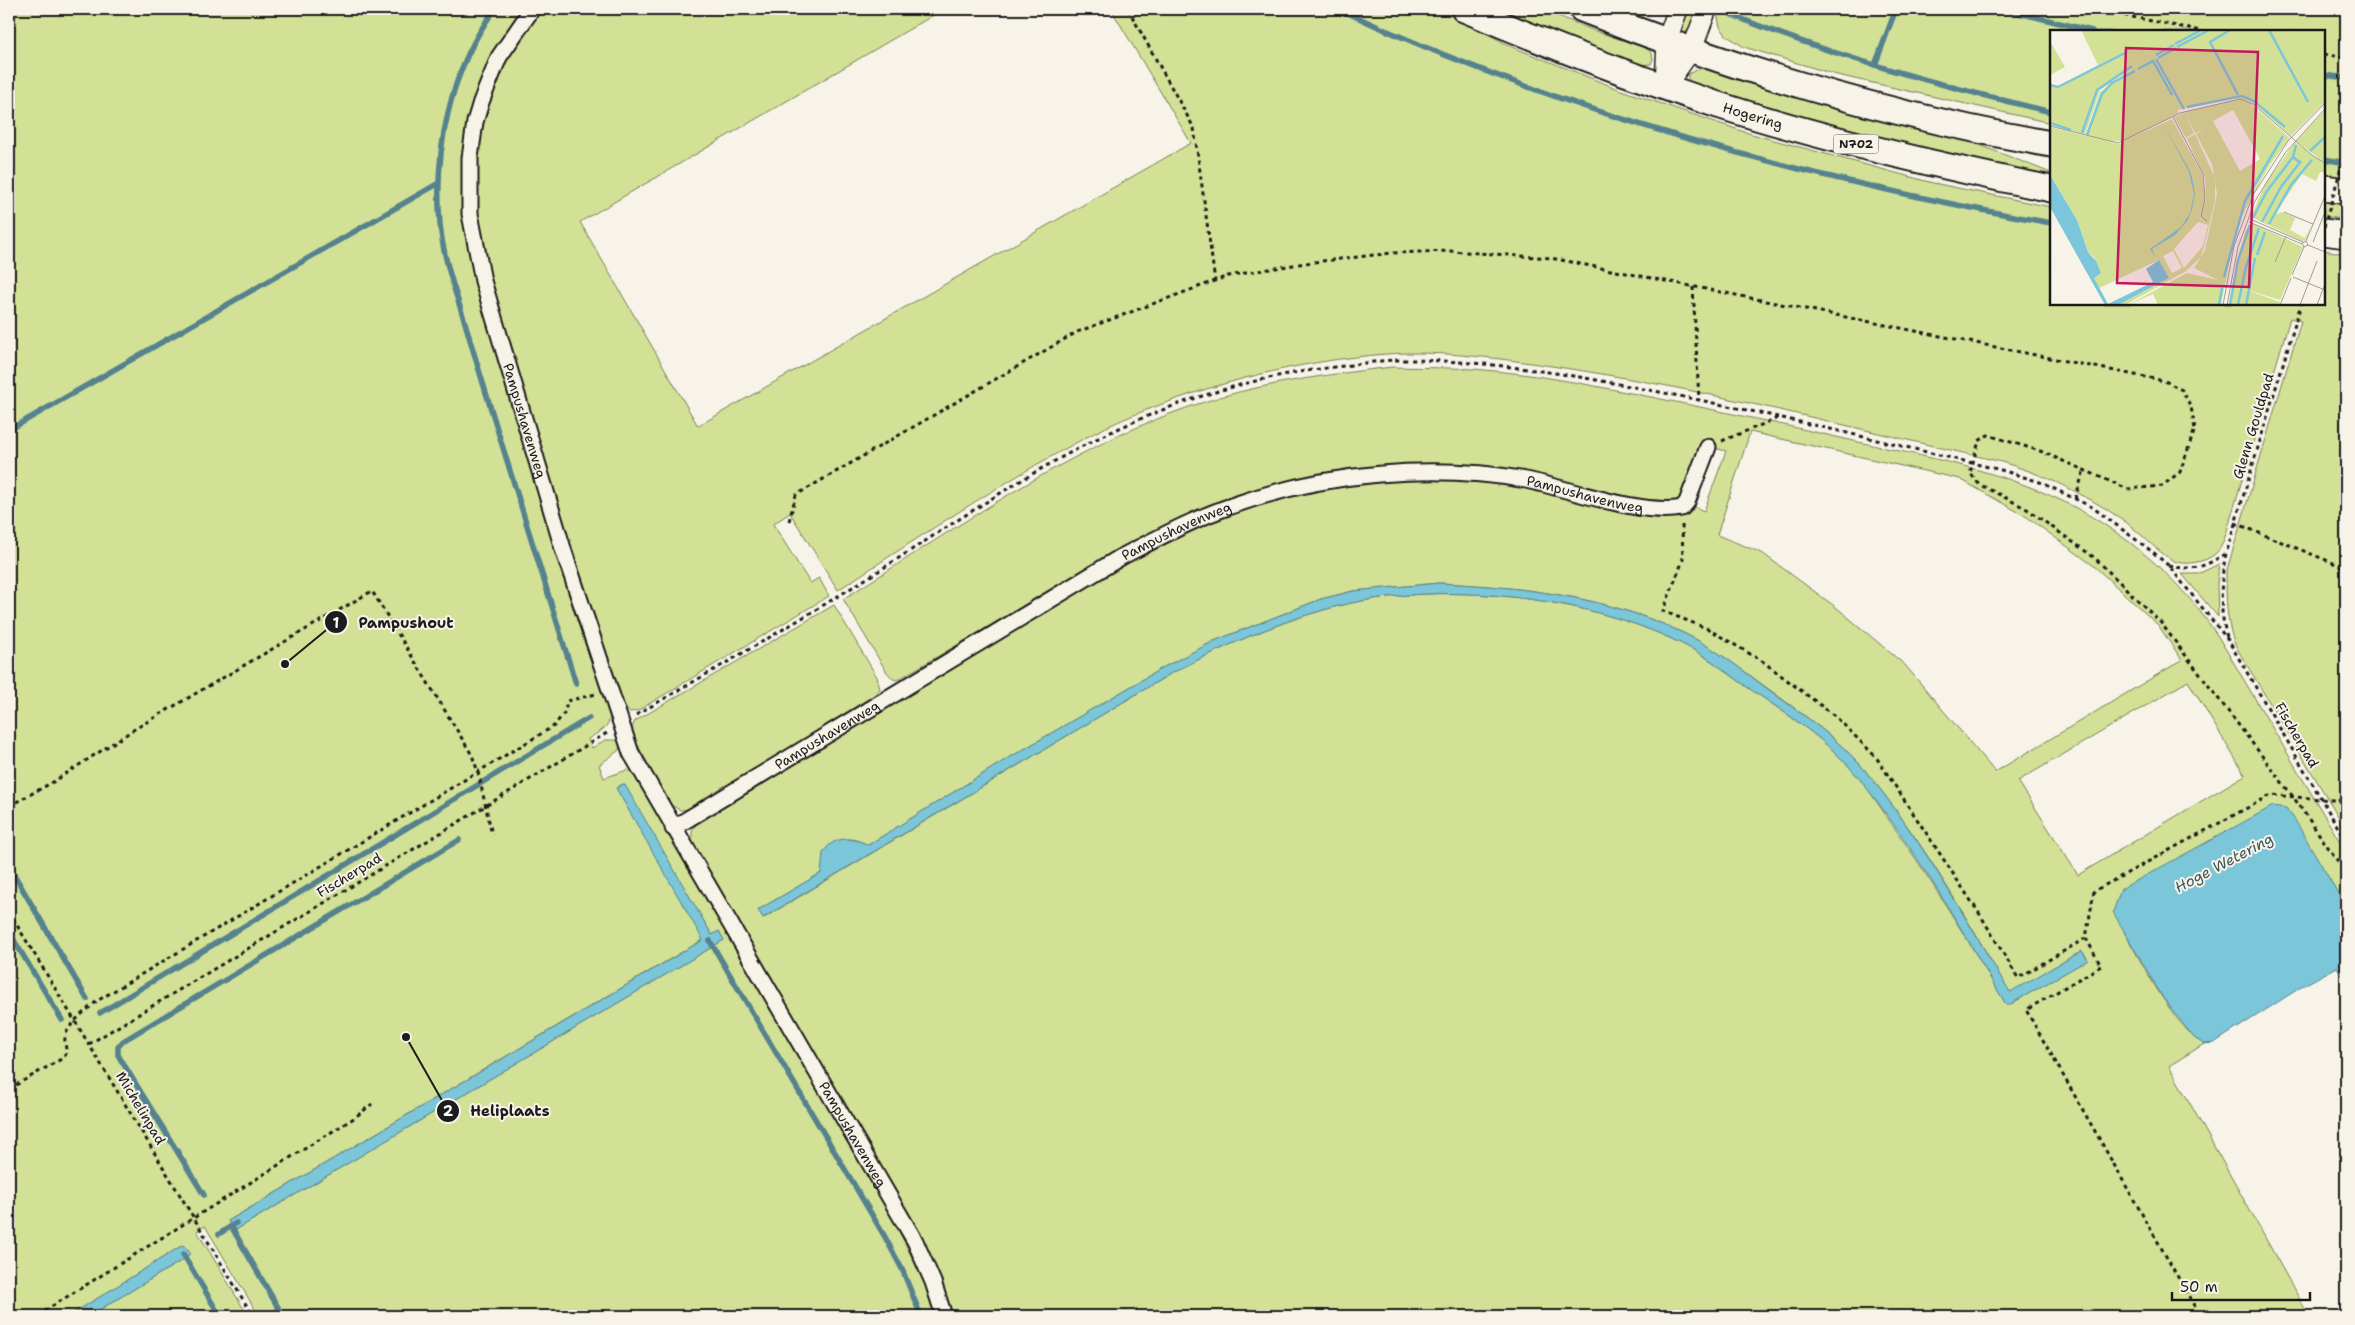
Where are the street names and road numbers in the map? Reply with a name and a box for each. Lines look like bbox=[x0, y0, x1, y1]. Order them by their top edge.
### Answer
street label: Hogering bbox=[1721, 98, 1785, 133]
road number: N702 bbox=[1834, 134, 1878, 154]
street label: Pampushavenweg bbox=[499, 361, 550, 480]
street label: Glenn Gouldpad bbox=[2228, 371, 2278, 481]
street label: Pampushavenweg bbox=[1525, 471, 1645, 517]
street label: Pampushavenweg bbox=[1118, 498, 1234, 564]
street label: Pampushavenweg bbox=[771, 696, 883, 773]
street label: Fischerpad bbox=[2271, 699, 2323, 771]
street label: Fischerpad bbox=[313, 848, 385, 901]
street label: Michelinpad bbox=[112, 1068, 170, 1148]
street label: Pampushavenweg bbox=[815, 1078, 891, 1190]

